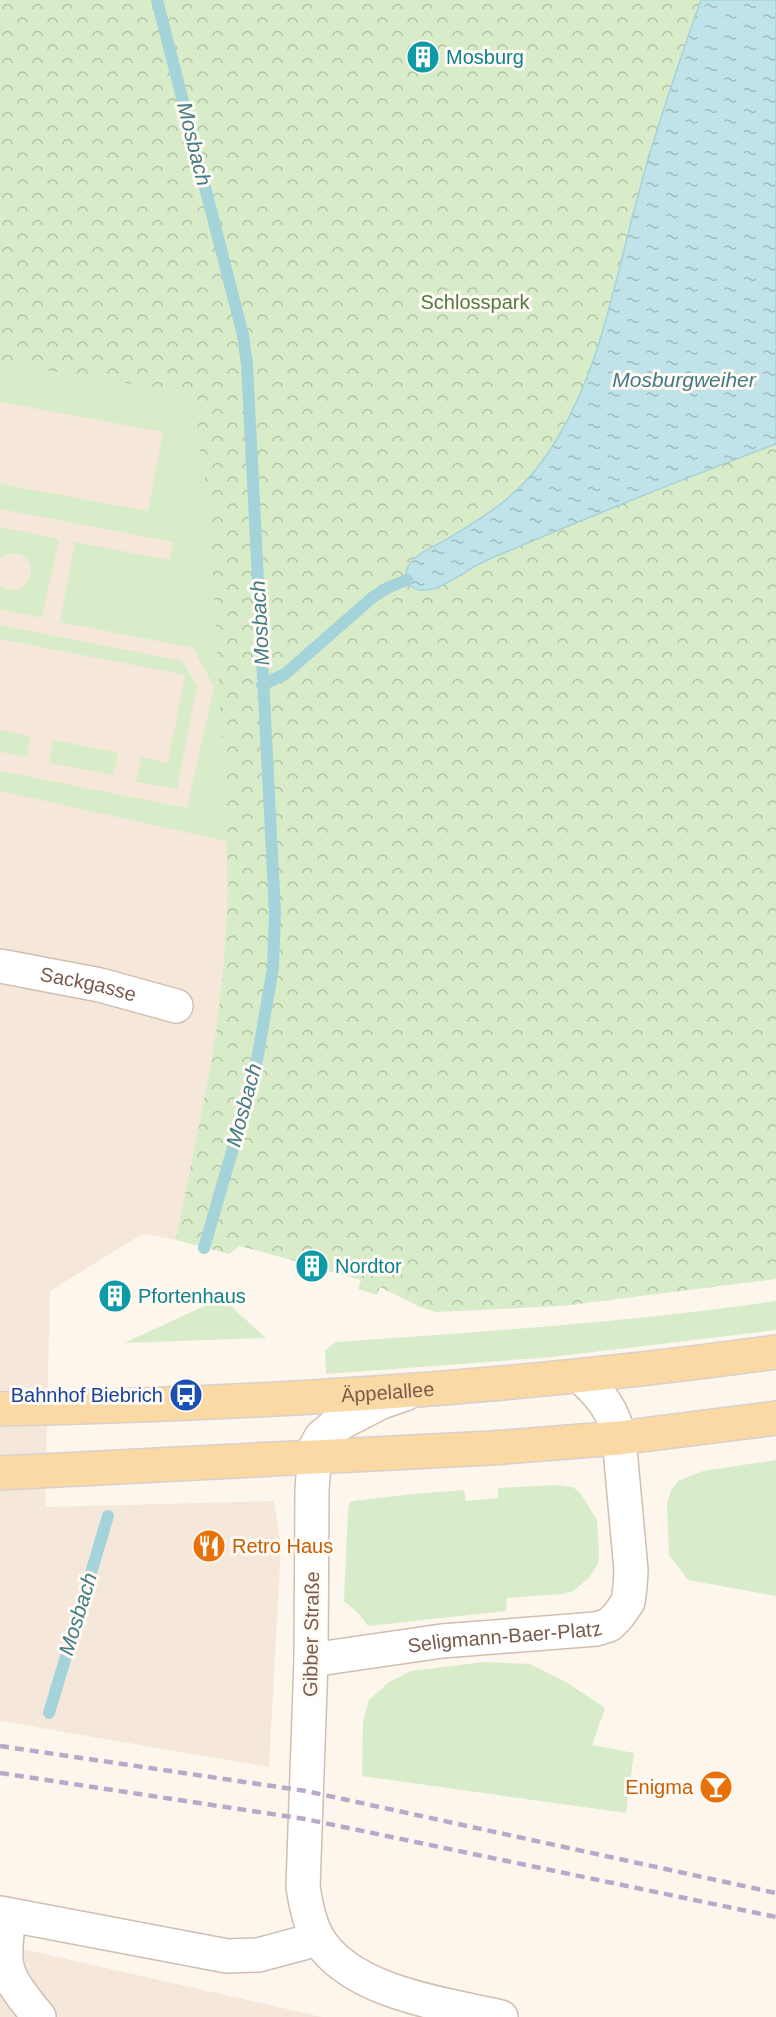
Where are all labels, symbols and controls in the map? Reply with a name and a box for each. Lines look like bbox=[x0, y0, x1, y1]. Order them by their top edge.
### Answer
building icon: Mosburg bbox=[405, 39, 441, 75]
place label: Mosburg bbox=[446, 46, 524, 68]
water label: Mosbach bbox=[173, 100, 216, 188]
park label: Schlosspark bbox=[421, 291, 530, 313]
water label: Mosburgweiher bbox=[612, 368, 757, 391]
water label: Mosbach bbox=[246, 580, 273, 666]
street label: Sackgasse bbox=[38, 963, 139, 1005]
water label: Mosbach bbox=[221, 1061, 266, 1149]
building icon: Nordtor bbox=[294, 1248, 330, 1284]
place label: Nordtor bbox=[335, 1255, 402, 1277]
building icon: Pfortenhaus bbox=[97, 1278, 133, 1314]
place label: Pfortenhaus bbox=[138, 1285, 246, 1307]
bus stop icon: Bahnhof Biebrich bbox=[168, 1377, 204, 1413]
street label: Äppelallee bbox=[340, 1378, 435, 1406]
place label: Bahnhof Biebrich bbox=[11, 1384, 163, 1406]
restaurant icon: Retro Haus bbox=[191, 1528, 227, 1564]
place label: Retro Haus bbox=[232, 1535, 333, 1557]
water label: Mosbach bbox=[54, 1570, 101, 1658]
street label: Gibber Straße bbox=[299, 1571, 323, 1697]
street label: Seligmann-Baer-Platz bbox=[406, 1617, 604, 1657]
bar icon: Enigma bbox=[698, 1769, 734, 1805]
place label: Enigma bbox=[625, 1776, 694, 1798]

